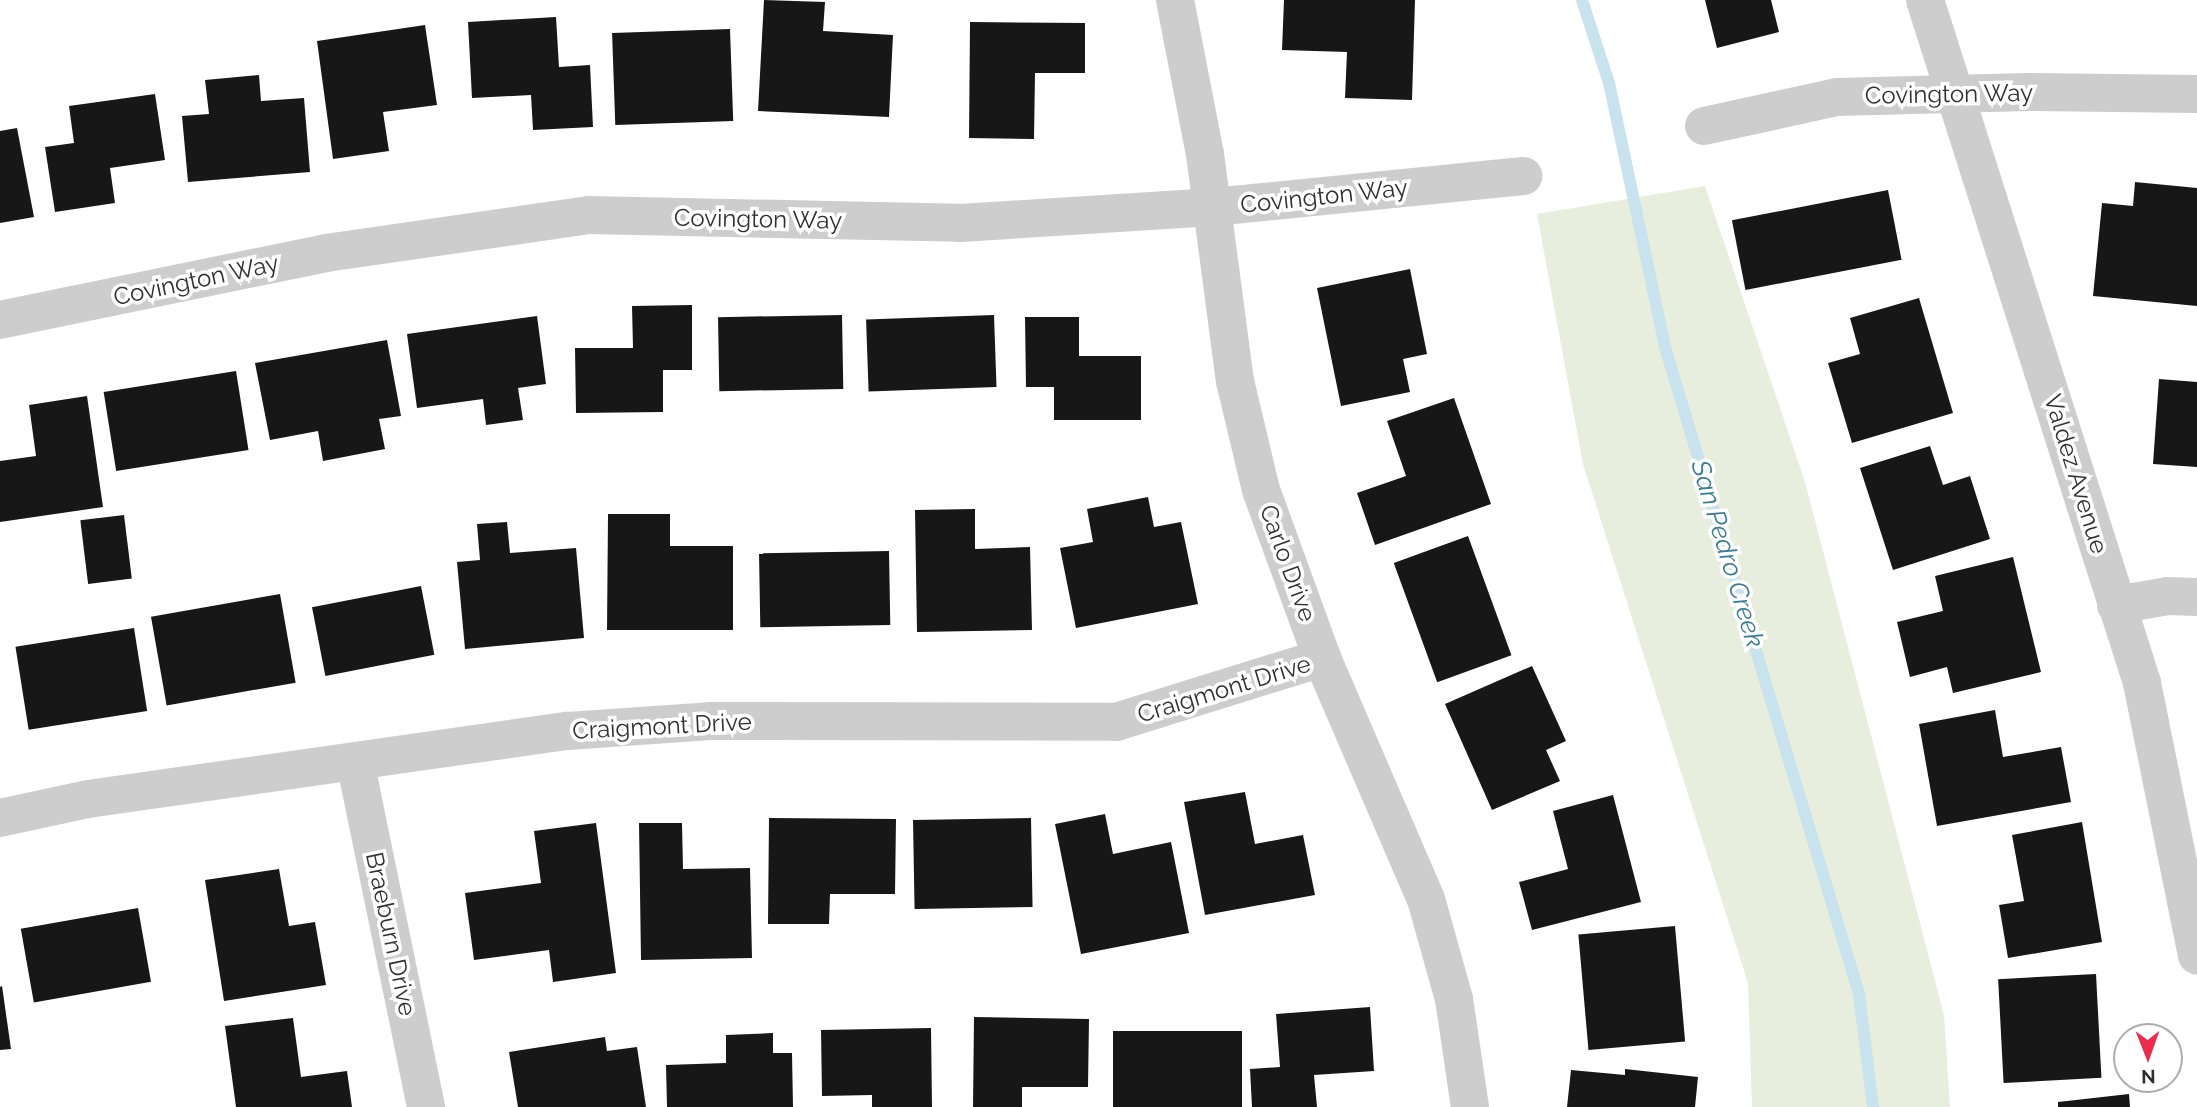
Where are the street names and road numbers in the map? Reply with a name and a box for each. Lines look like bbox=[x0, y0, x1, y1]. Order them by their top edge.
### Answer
street label: Covington Way bbox=[1864, 78, 2034, 110]
street label: Covington Way bbox=[1238, 173, 1410, 219]
street label: Covington Way bbox=[673, 203, 843, 235]
street label: Covington Way bbox=[110, 248, 282, 312]
street label: Valdez Avenue bbox=[2038, 391, 2114, 557]
street label: Carlo Drive bbox=[1254, 501, 1322, 625]
street label: Craigmont Drive bbox=[1134, 649, 1314, 729]
street label: Craigmont Drive bbox=[572, 707, 752, 745]
street label: Braeburn Drive bbox=[360, 850, 422, 1018]

